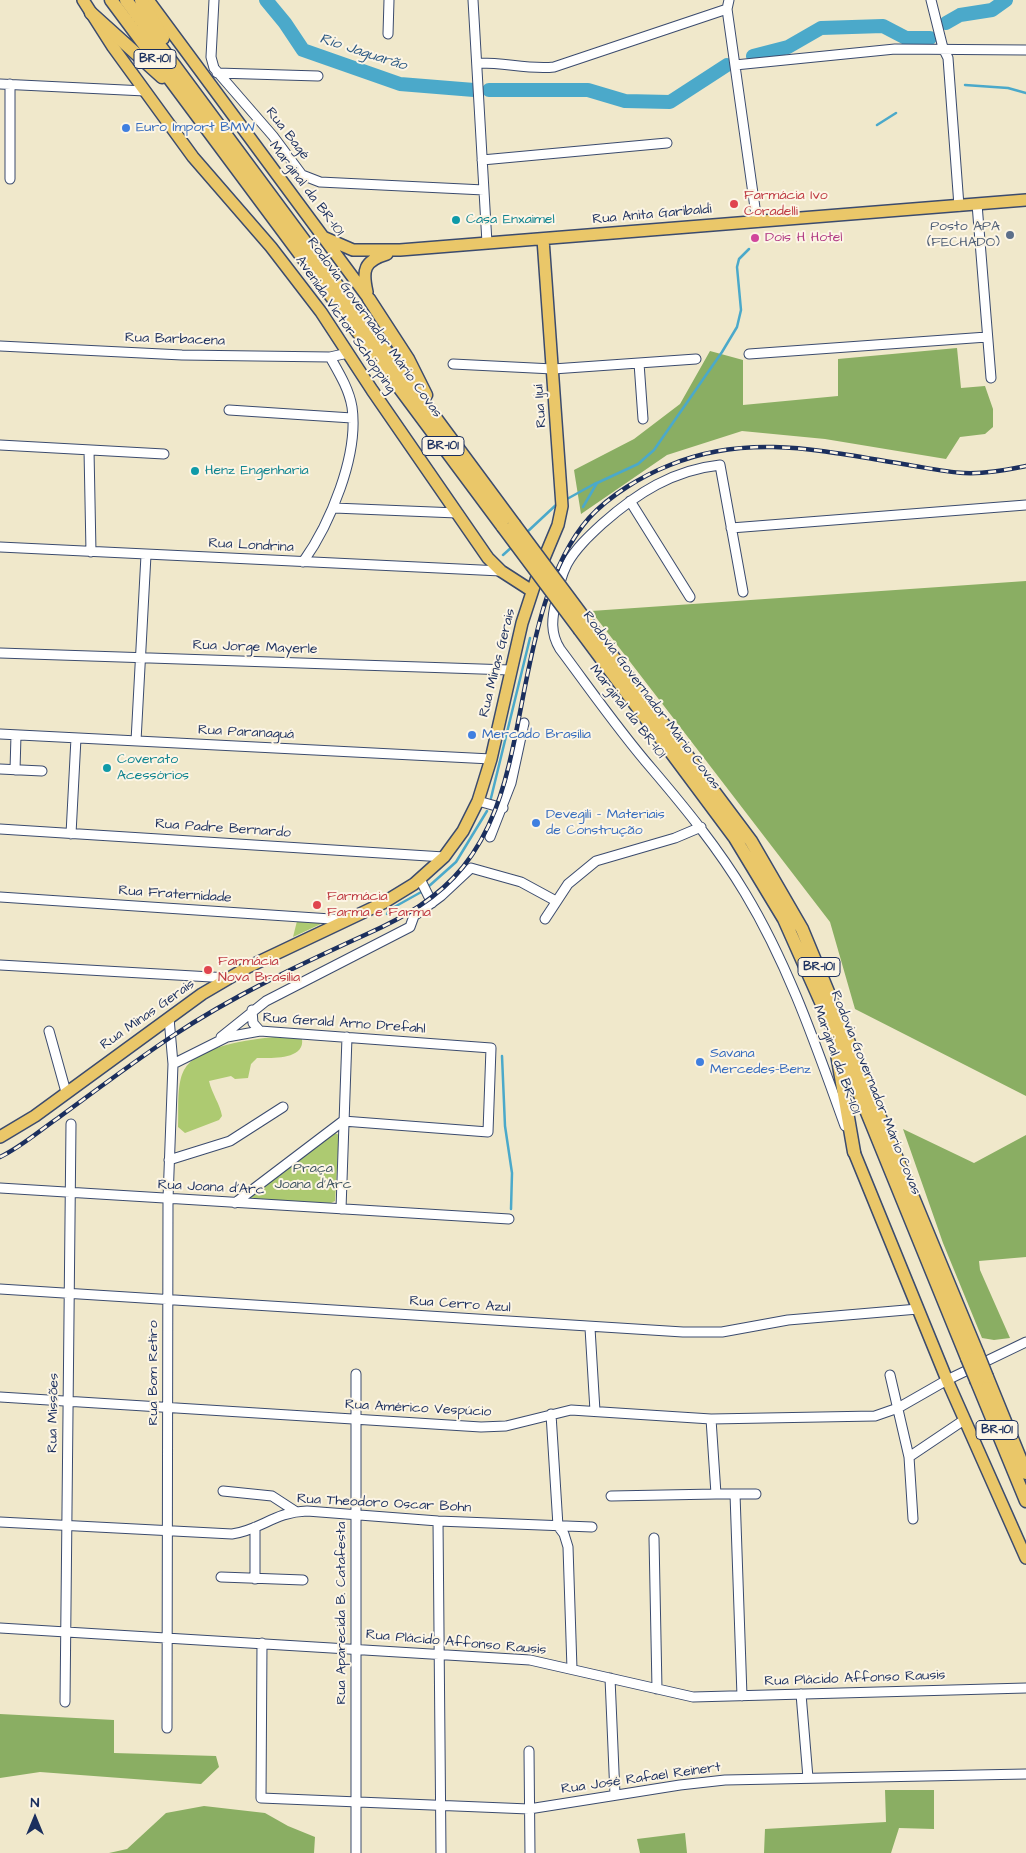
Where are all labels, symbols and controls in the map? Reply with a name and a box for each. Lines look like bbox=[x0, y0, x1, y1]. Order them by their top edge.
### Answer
water label: Rio Jaguarão bbox=[317, 30, 409, 76]
road number: BR-101 bbox=[134, 50, 176, 68]
street label: Rua Bagé bbox=[261, 105, 313, 163]
place label: Euro Import BMW bbox=[136, 120, 255, 136]
marker: Euro Import BMW bbox=[120, 122, 132, 134]
street label: Marginal da BR-101 bbox=[265, 138, 347, 240]
place label: Farmácia Ivo Coradelli bbox=[744, 188, 828, 220]
marker: Farmácia Ivo Coradelli bbox=[728, 198, 740, 210]
street label: Rua Anita Garibaldi bbox=[592, 201, 712, 229]
place label: Casa Enxaimel bbox=[466, 212, 555, 228]
marker: Casa Enxaimel bbox=[450, 214, 462, 226]
place label: Posto APA (FECHADO) bbox=[927, 219, 1000, 252]
marker: Posto APA (FECHADO) bbox=[1004, 229, 1016, 241]
place label: Dois H Hotel bbox=[765, 230, 843, 246]
marker: Dois H Hotel bbox=[749, 232, 761, 244]
street label: Rodovia Governador Mário Covas bbox=[303, 235, 445, 421]
street label: Avenida Victor Schöpping bbox=[291, 253, 399, 397]
street label: Rua Barbacena bbox=[125, 330, 225, 350]
street label: Rua Ijuí bbox=[531, 384, 551, 428]
road number: BR-101 bbox=[422, 436, 464, 456]
place label: Henz Engenharia bbox=[205, 463, 309, 479]
marker: Henz Engenharia bbox=[189, 465, 201, 477]
street label: Rua Londrina bbox=[208, 535, 294, 557]
street label: Rua Minas Gerais bbox=[476, 607, 520, 719]
street label: Rodovia Governador Mário Covas bbox=[578, 609, 724, 793]
street label: Rua Jorge Mayerle bbox=[192, 637, 318, 659]
street label: Marginal da BR-101 bbox=[585, 662, 669, 762]
street label: Rua Paranaguá bbox=[197, 722, 295, 744]
place label: Mercado Brasília bbox=[482, 727, 591, 743]
marker: Mercado Brasília bbox=[466, 729, 478, 741]
place label: Coverato Acessórios bbox=[117, 752, 189, 784]
marker: Coverato Acessórios bbox=[101, 762, 113, 774]
place label: Devegili - Materiais de Construção bbox=[546, 807, 665, 840]
street label: Rua Padre Bernardo bbox=[155, 816, 291, 842]
marker: Devegili - Materiais de Construção bbox=[530, 817, 542, 829]
street label: Rua Fraternidade bbox=[118, 883, 232, 907]
place label: Farmácia Farma e Farma bbox=[327, 889, 431, 922]
marker: Farmácia Farma e Farma bbox=[311, 899, 323, 911]
place label: Farmácia Nova Brasília bbox=[218, 954, 300, 986]
road number: BR-101 bbox=[798, 958, 840, 976]
marker: Farmácia Nova Brasília bbox=[202, 964, 214, 976]
street label: Rua Minas Gerais bbox=[97, 976, 199, 1054]
street label: Rodovia Governador Mário Covas bbox=[826, 988, 924, 1198]
street label: Marginal da BR-101 bbox=[809, 1003, 863, 1117]
street label: Rua Gerald Arno Drefahl bbox=[262, 1010, 426, 1038]
place label: Savana Mercedes-Benz bbox=[710, 1046, 811, 1078]
marker: Savana Mercedes-Benz bbox=[694, 1056, 706, 1068]
park label: Praça Joana d'Arc bbox=[274, 1161, 352, 1194]
street label: Rua Joana d'Arc bbox=[157, 1177, 265, 1199]
street label: Rua Cerro Azul bbox=[409, 1293, 511, 1317]
street label: Rua Bom Retiro bbox=[146, 1320, 162, 1426]
street label: Rua Missões bbox=[45, 1373, 63, 1453]
street label: Rua Américo Vespúcio bbox=[344, 1397, 492, 1421]
road number: BR-101 bbox=[976, 1420, 1018, 1440]
street label: Rua Theodoro Oscar Bohn bbox=[296, 1491, 472, 1517]
street label: Rua Aparecida B. Catafesta bbox=[334, 1522, 350, 1704]
street label: Rua Plácido Affonso Rausis bbox=[365, 1627, 547, 1659]
street label: Rua Plácido Affonso Rausis bbox=[764, 1667, 946, 1691]
street label: Rua José Rafael Reinert bbox=[560, 1759, 722, 1799]
north arrow bbox=[10, 1793, 60, 1843]
text: N bbox=[31, 1793, 39, 1813]

